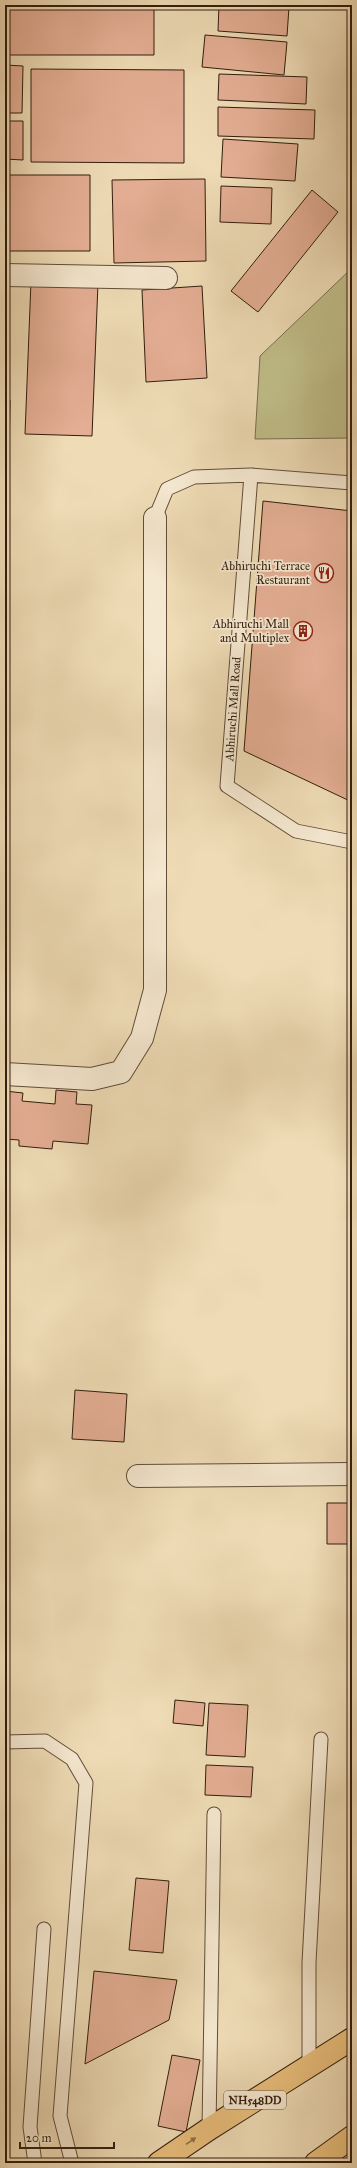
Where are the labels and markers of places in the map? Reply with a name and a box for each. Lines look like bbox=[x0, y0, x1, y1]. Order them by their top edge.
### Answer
place label: Abhiruchi Terrace Restaurant bbox=[220, 559, 311, 587]
restaurant icon: Abhiruchi Terrace Restaurant bbox=[313, 562, 335, 584]
place label: Abhiruchi Mall and Multiplex bbox=[212, 617, 290, 645]
building icon: Abhiruchi Mall and Multiplex bbox=[292, 620, 314, 642]

